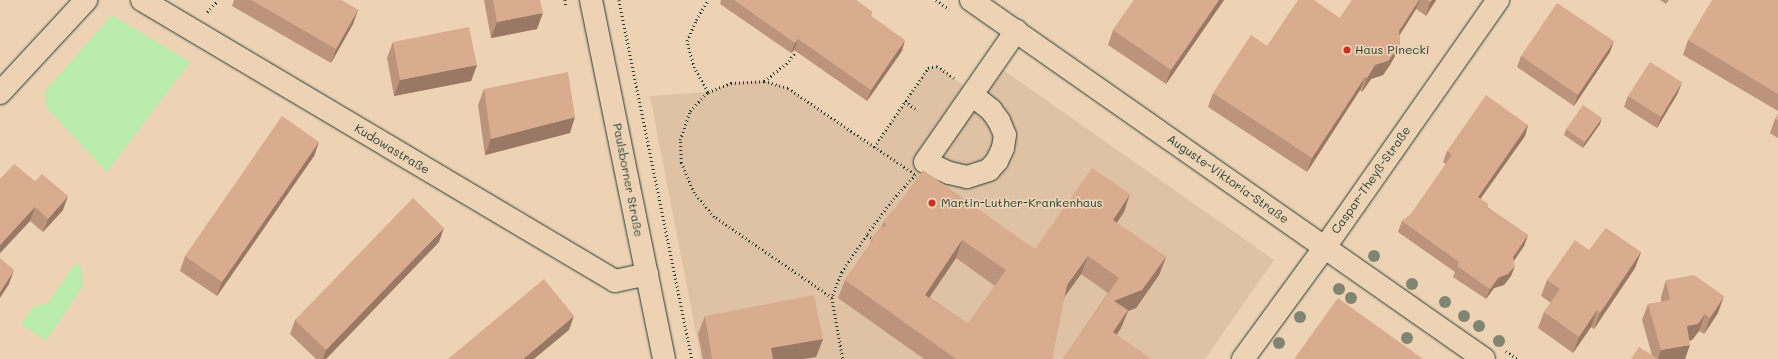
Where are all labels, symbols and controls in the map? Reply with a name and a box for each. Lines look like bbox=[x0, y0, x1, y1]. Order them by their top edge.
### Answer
place label: Haus Pinecki bbox=[1355, 43, 1429, 57]
marker: Haus Pinecki bbox=[1342, 45, 1352, 55]
street label: Kudowastraße bbox=[352, 121, 432, 177]
street label: Paulsborner Straße bbox=[610, 122, 646, 238]
street label: Caspar-Theyß-Straße bbox=[1328, 123, 1414, 237]
street label: Auguste-Viktoria-Straße bbox=[1164, 132, 1292, 226]
place label: Martin-Luther-Krankenhaus bbox=[941, 196, 1103, 210]
marker: Martin-Luther-Krankenhaus bbox=[926, 197, 938, 209]

